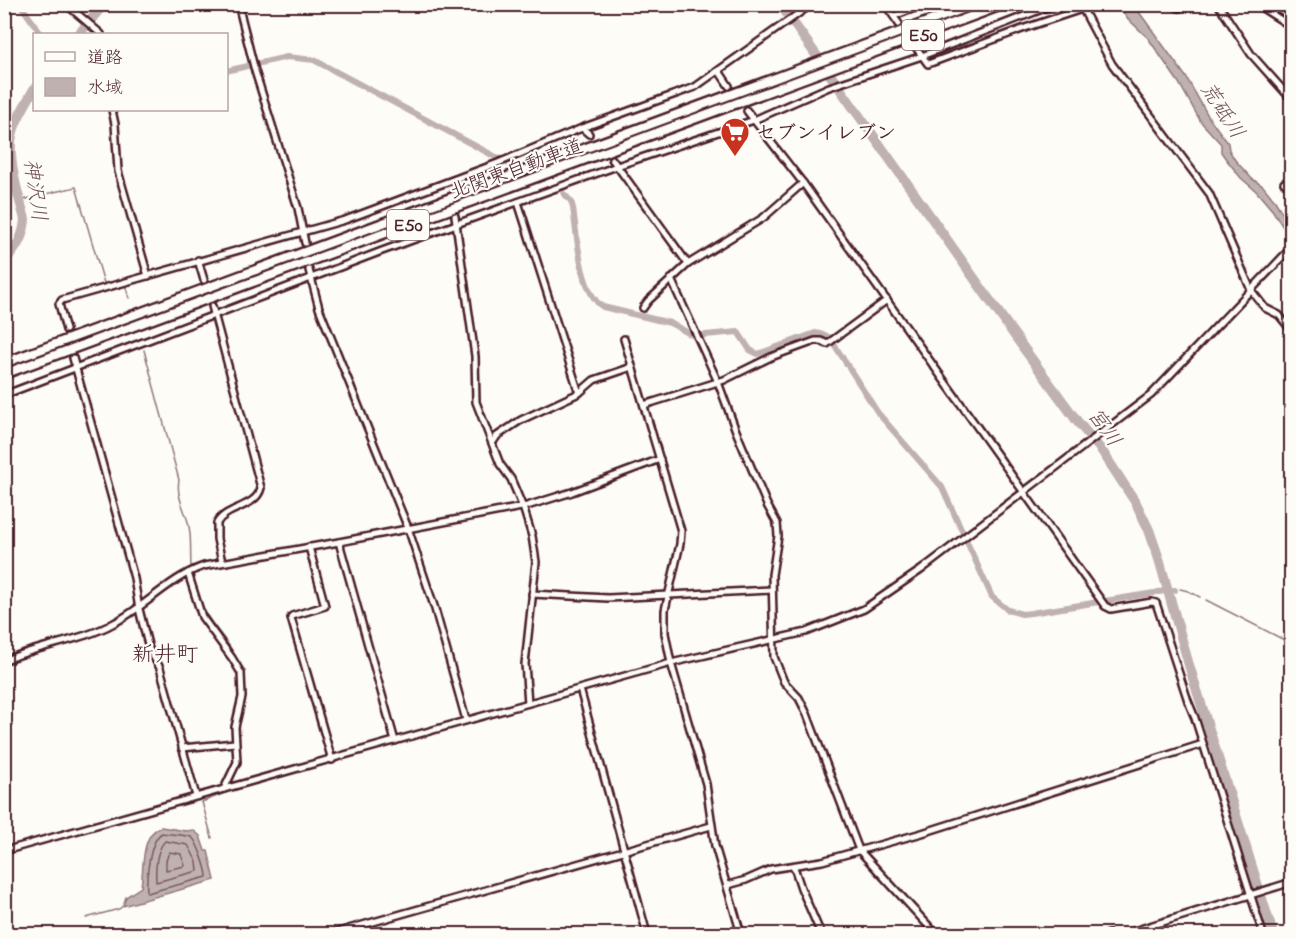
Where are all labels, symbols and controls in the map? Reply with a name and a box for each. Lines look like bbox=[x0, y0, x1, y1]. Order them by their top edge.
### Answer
road number: E50 bbox=[902, 20, 944, 50]
legend bbox=[33, 33, 228, 111]
text: 道路 bbox=[87, 46, 123, 72]
text: 水域 bbox=[87, 76, 123, 102]
water label: 荒砥川 bbox=[1192, 77, 1251, 146]
supermarket icon: セブンイレブン bbox=[719, 116, 751, 158]
place label: セブンイレブン bbox=[756, 120, 896, 149]
street label: 北関東自動車道 bbox=[446, 133, 588, 208]
water label: 神沢川 bbox=[15, 157, 53, 224]
road number: E50 bbox=[387, 210, 429, 240]
water label: 宮川 bbox=[1079, 402, 1128, 454]
district label: 新井町 bbox=[132, 640, 198, 672]

